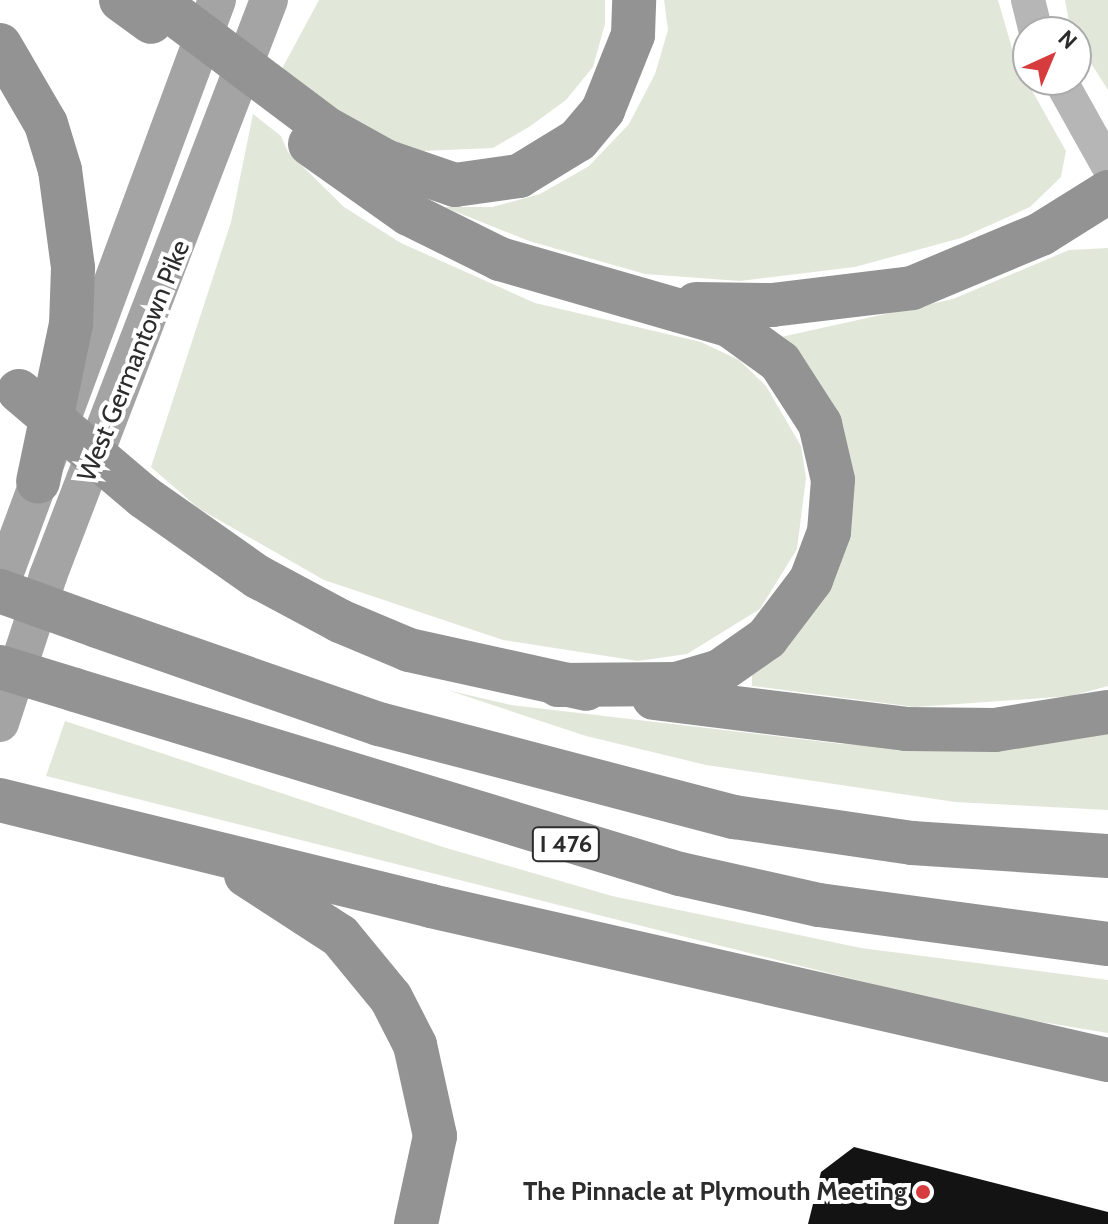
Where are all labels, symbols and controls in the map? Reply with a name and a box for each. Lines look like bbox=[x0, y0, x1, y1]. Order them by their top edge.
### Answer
north arrow bbox=[1012, 16, 1092, 96]
text: N bbox=[1053, 25, 1083, 55]
street label: West Germantown Pike bbox=[71, 236, 197, 486]
road number: I 476 bbox=[530, 824, 602, 864]
place label: The Pinnacle at Plymouth Meeting bbox=[523, 1176, 907, 1208]
marker: The Pinnacle at Plymouth Meeting bbox=[914, 1183, 932, 1201]

